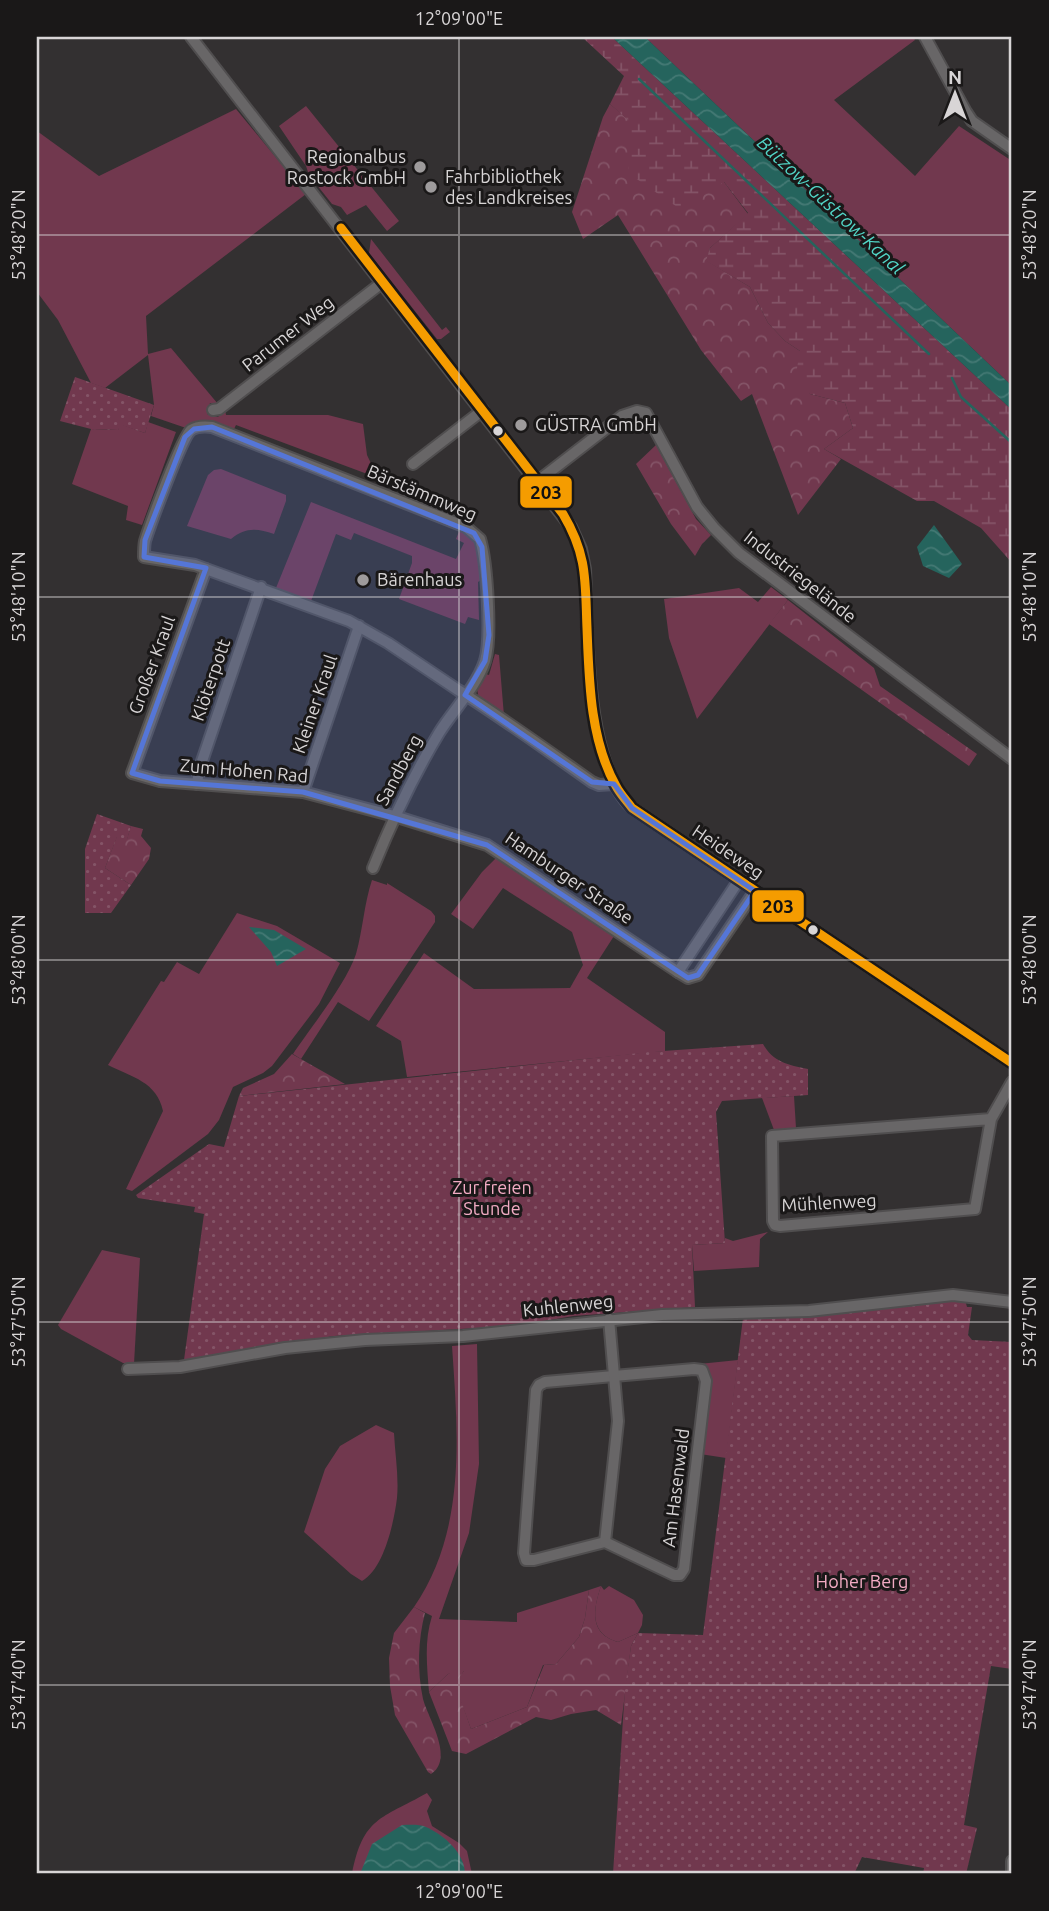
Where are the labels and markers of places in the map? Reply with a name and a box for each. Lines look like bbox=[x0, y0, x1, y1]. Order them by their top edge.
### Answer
place label: Regionalbus Rostock GmbH bbox=[287, 146, 406, 187]
marker: Regionalbus Rostock GmbH bbox=[412, 159, 428, 175]
place label: Fahrbibliothek des Landkreises bbox=[445, 166, 573, 207]
marker: Fahrbibliothek des Landkreises bbox=[423, 179, 439, 195]
place label: GÜSTRA GmbH bbox=[535, 414, 657, 434]
marker: GÜSTRA GmbH bbox=[513, 417, 529, 433]
unlabelled marker bbox=[491, 424, 505, 438]
place label: Bärenhaus bbox=[377, 569, 463, 589]
marker: Bärenhaus bbox=[355, 572, 371, 588]
unlabelled marker bbox=[806, 923, 820, 937]

